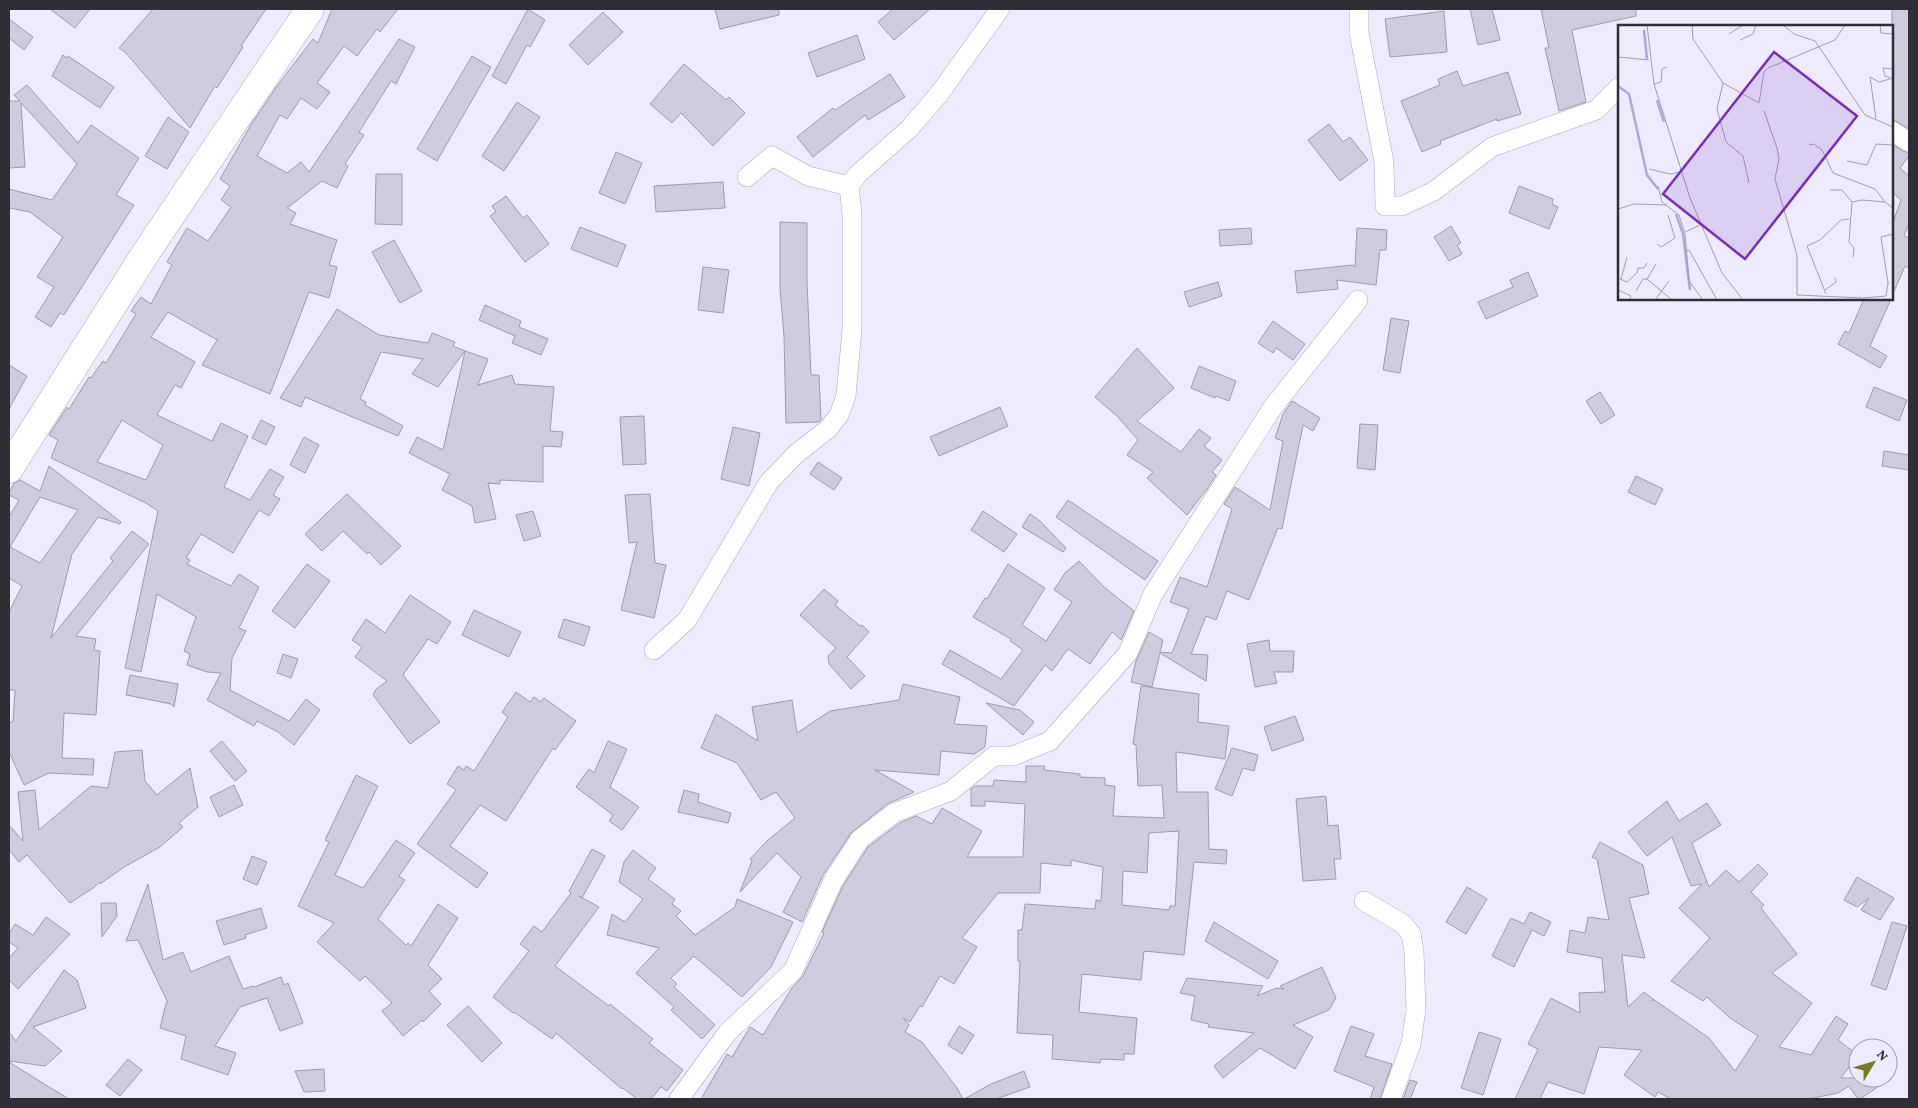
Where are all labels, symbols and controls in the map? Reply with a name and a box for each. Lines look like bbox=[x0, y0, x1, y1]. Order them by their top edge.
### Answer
inset map bbox=[1618, 25, 1893, 300]
north arrow bbox=[1848, 1038, 1898, 1088]
text: N bbox=[1874, 1046, 1893, 1064]

